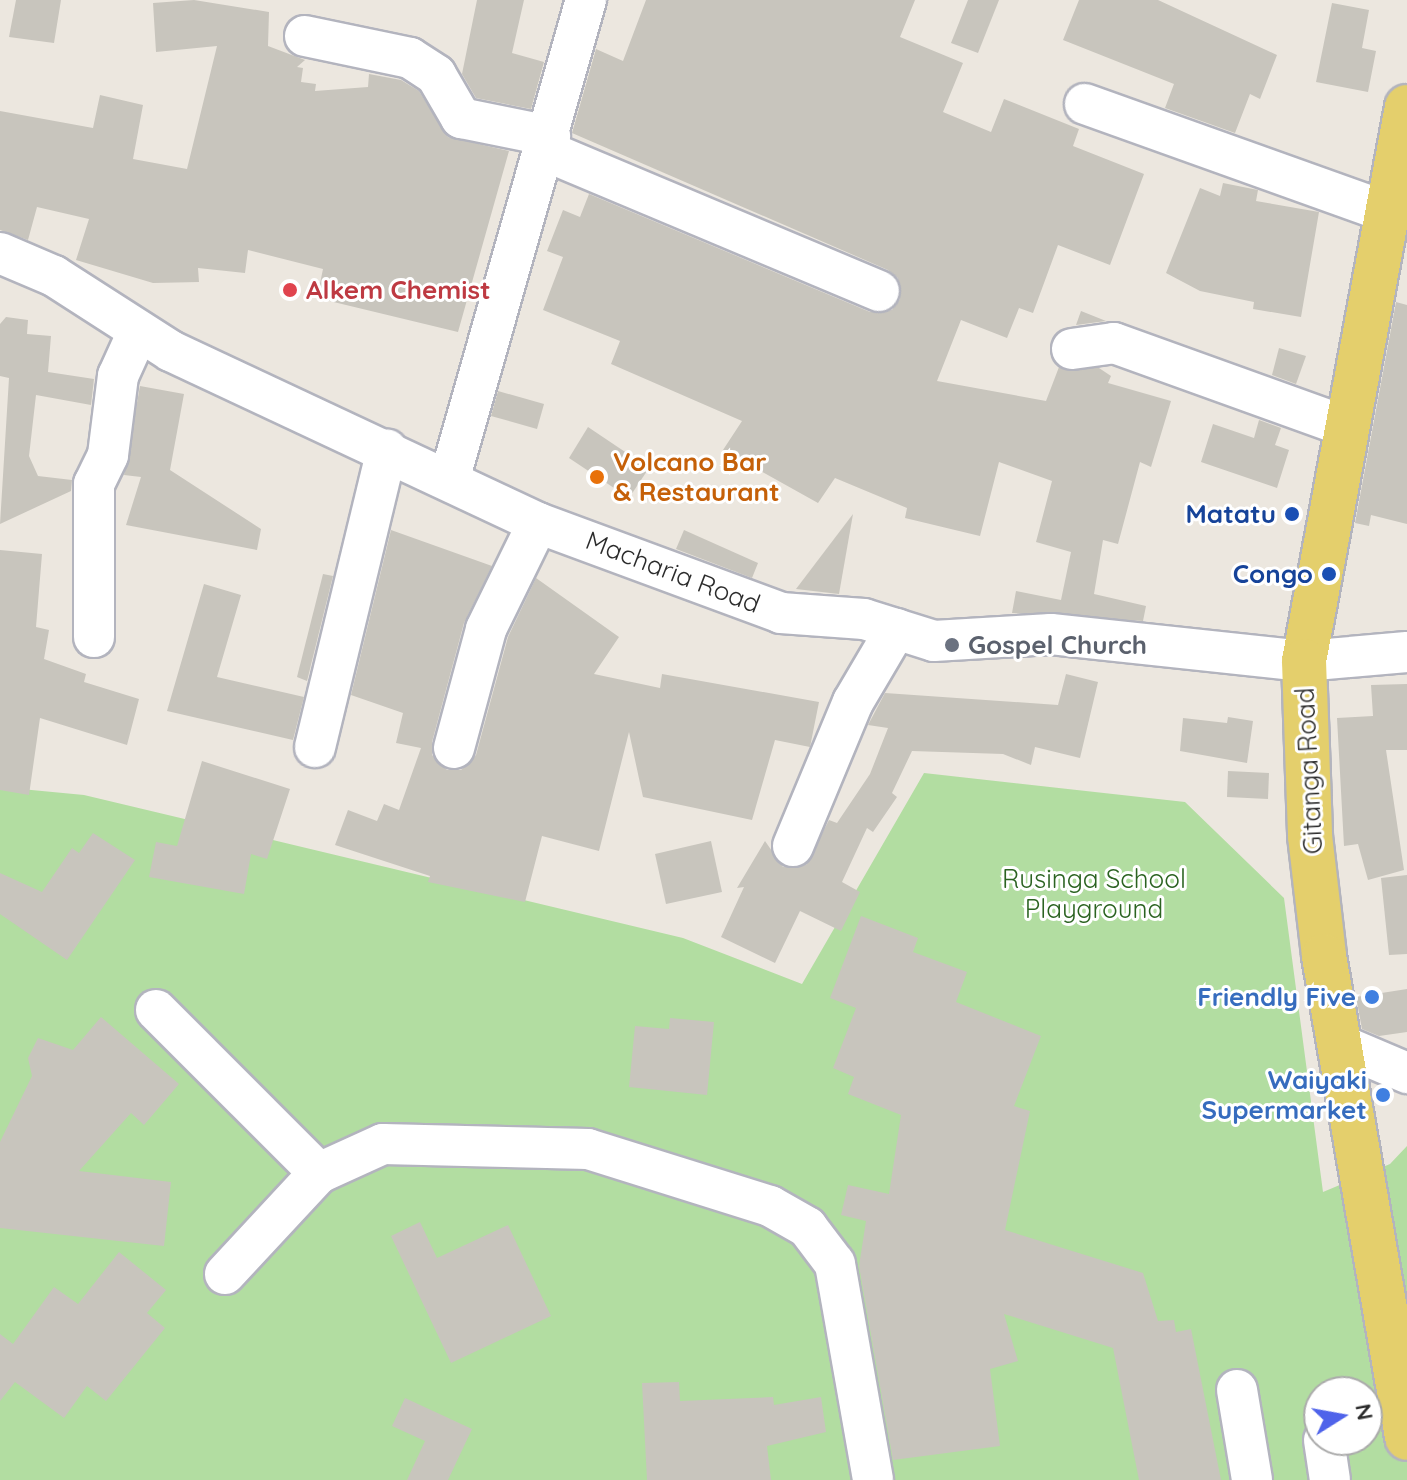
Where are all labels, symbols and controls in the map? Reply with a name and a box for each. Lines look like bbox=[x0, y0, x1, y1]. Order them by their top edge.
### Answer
place label: Alkem Chemist bbox=[306, 274, 491, 306]
marker: Alkem Chemist bbox=[281, 281, 299, 299]
place label: Volcano Bar & Restaurant bbox=[613, 446, 780, 508]
marker: Volcano Bar & Restaurant bbox=[588, 468, 606, 486]
place label: Matatu bbox=[1186, 498, 1276, 530]
marker: Matatu bbox=[1283, 505, 1301, 523]
street label: Macharia Road bbox=[581, 524, 765, 620]
place label: Congo bbox=[1233, 558, 1313, 590]
marker: Congo bbox=[1320, 565, 1338, 583]
place label: Gospel Church bbox=[968, 629, 1147, 661]
marker: Gospel Church bbox=[943, 636, 961, 654]
street label: Gitanga Road bbox=[1289, 687, 1329, 855]
park label: Rusinga School Playground bbox=[1002, 863, 1186, 924]
place label: Friendly Five bbox=[1197, 981, 1356, 1013]
marker: Friendly Five bbox=[1363, 988, 1381, 1006]
place label: Waiyaki Supermarket bbox=[1201, 1064, 1367, 1126]
marker: Waiyaki Supermarket bbox=[1374, 1086, 1392, 1104]
north arrow bbox=[1303, 1376, 1383, 1456]
text: N bbox=[1349, 1401, 1380, 1422]

